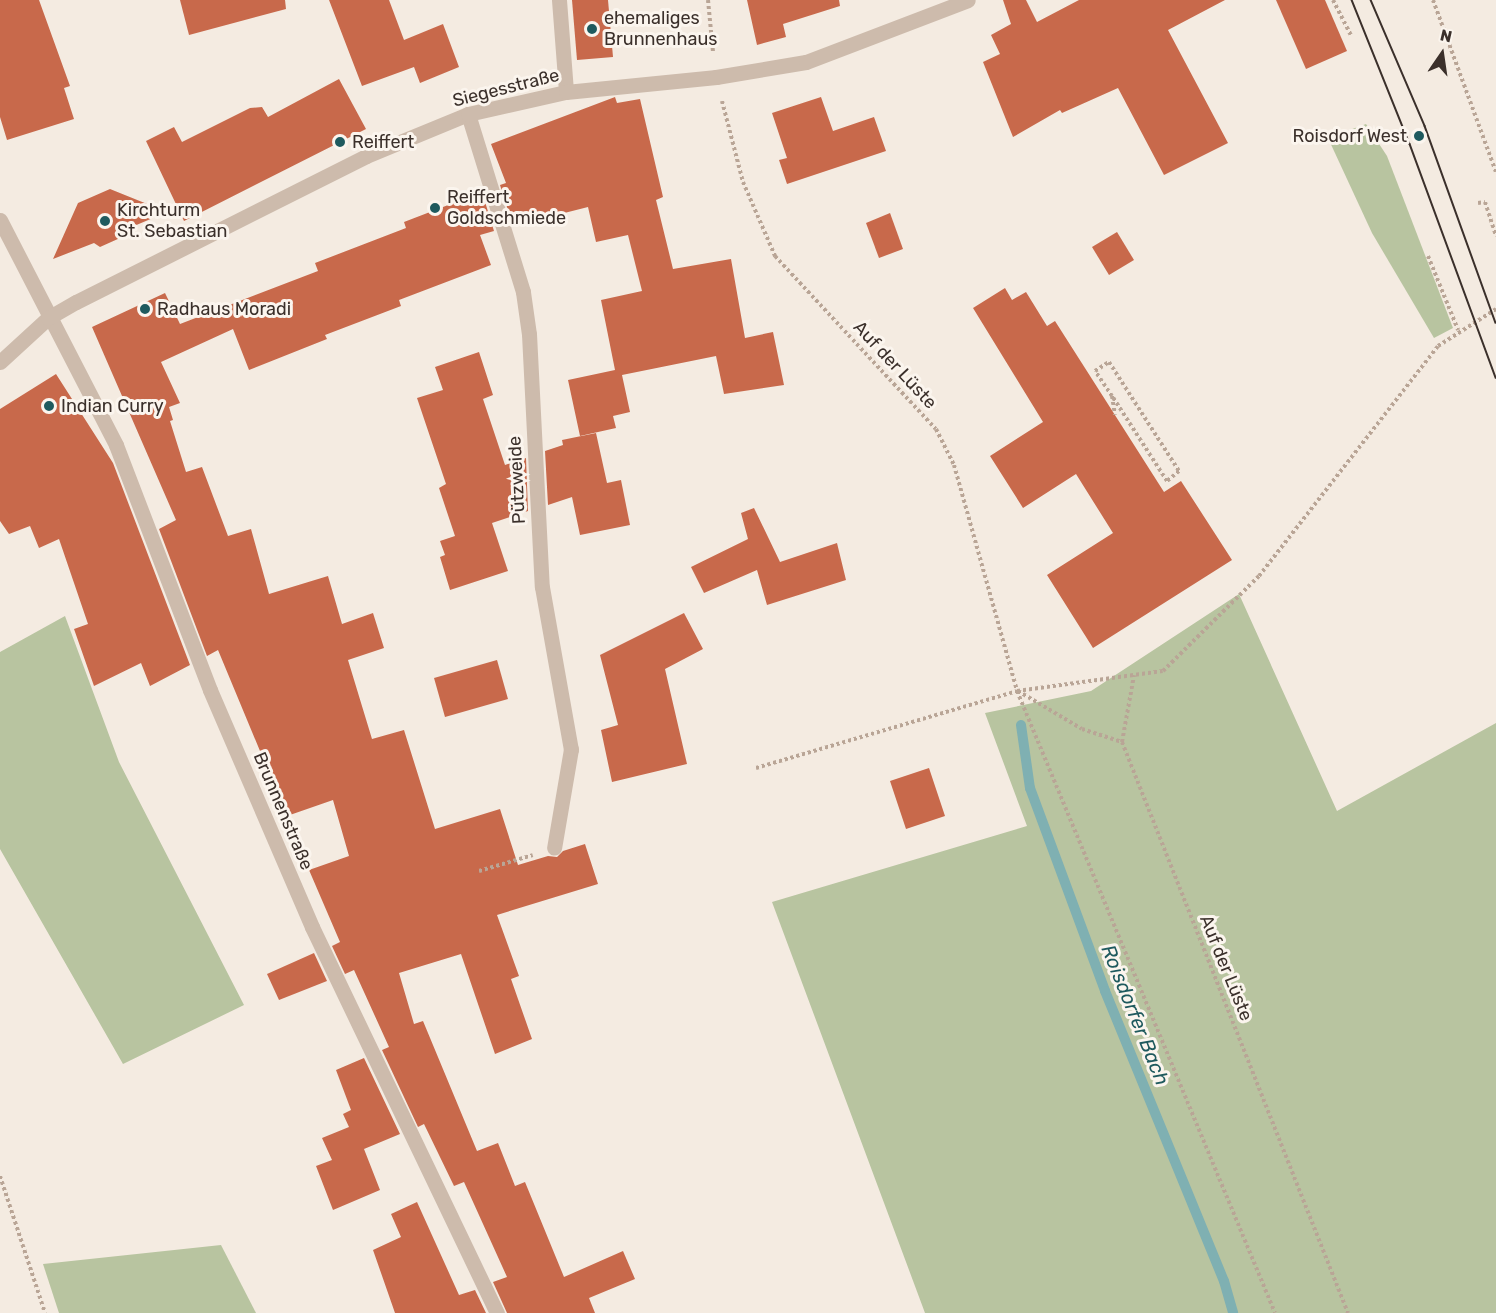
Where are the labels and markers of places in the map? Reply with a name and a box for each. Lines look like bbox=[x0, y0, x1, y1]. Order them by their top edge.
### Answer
place label: ehemaliges Brunnenhaus bbox=[604, 8, 717, 50]
marker: ehemaliges Brunnenhaus bbox=[585, 22, 599, 36]
place label: Roisdorf West bbox=[1292, 125, 1407, 147]
marker: Roisdorf West bbox=[1412, 129, 1426, 143]
place label: Reiffert bbox=[352, 131, 414, 153]
marker: Reiffert bbox=[333, 135, 347, 149]
place label: Reiffert Goldschmiede bbox=[447, 187, 566, 230]
place label: Kirchturm St. Sebastian bbox=[117, 200, 228, 242]
marker: Reiffert Goldschmiede bbox=[428, 201, 442, 215]
marker: Kirchturm St. Sebastian bbox=[98, 214, 112, 228]
place label: Radhaus Moradi bbox=[157, 298, 291, 320]
marker: Radhaus Moradi bbox=[138, 302, 152, 316]
place label: Indian Curry bbox=[61, 395, 164, 417]
marker: Indian Curry bbox=[42, 399, 56, 413]

